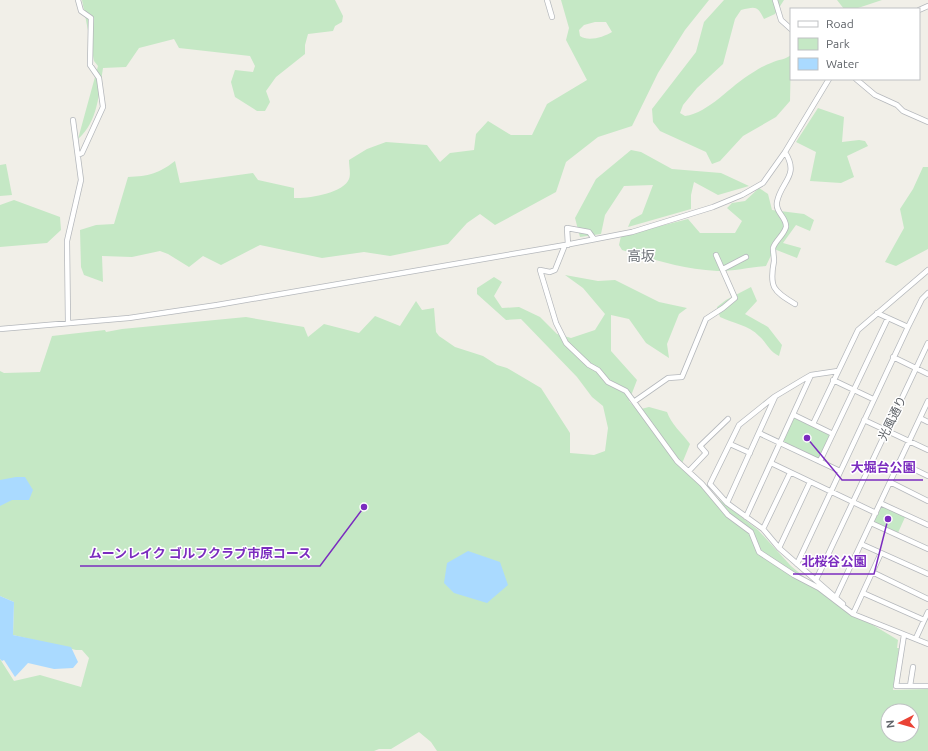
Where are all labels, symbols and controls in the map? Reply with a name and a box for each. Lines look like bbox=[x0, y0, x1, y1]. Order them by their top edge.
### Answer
legend bbox=[790, 8, 920, 80]
text: Road bbox=[826, 17, 854, 30]
text: Park bbox=[826, 37, 850, 50]
text: Water bbox=[826, 57, 859, 70]
district label: 高坂 bbox=[627, 248, 655, 264]
street label: 光風通り bbox=[876, 394, 908, 442]
callout: 大堀台公園 bbox=[842, 455, 923, 480]
text: 大堀台公園 bbox=[850, 460, 916, 474]
callout: ムーンレイク ゴルフクラブ市原コース bbox=[80, 541, 320, 566]
text: ムーンレイク ゴルフクラブ市原コース bbox=[89, 546, 311, 560]
callout: 北桜谷公園 bbox=[793, 549, 874, 574]
text: 北桜谷公園 bbox=[801, 554, 867, 568]
north arrow bbox=[880, 703, 920, 743]
text: N bbox=[884, 719, 896, 729]

